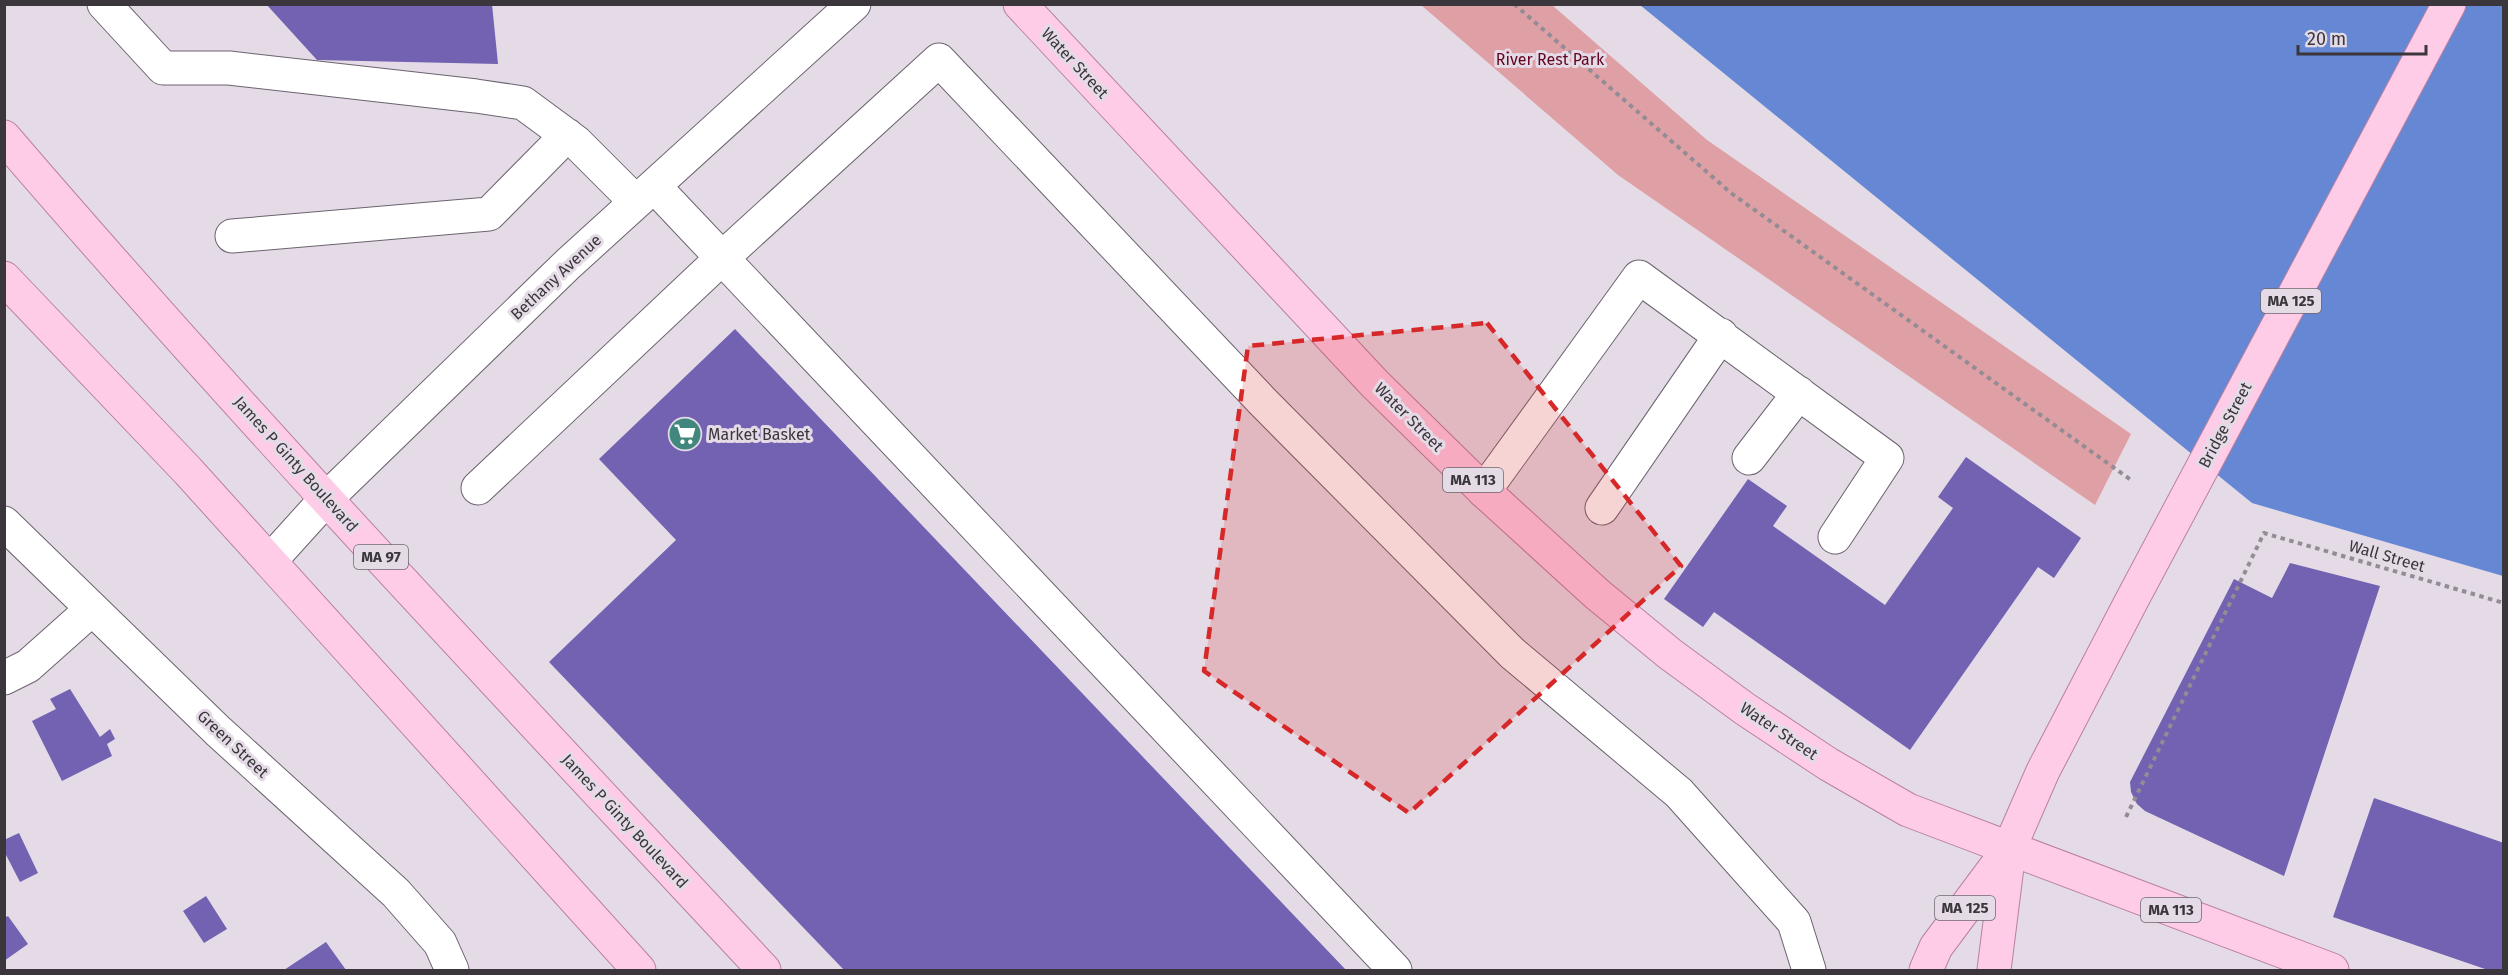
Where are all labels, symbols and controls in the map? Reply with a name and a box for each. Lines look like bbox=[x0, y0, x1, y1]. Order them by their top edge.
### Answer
scale bar bbox=[2298, 18, 2426, 56]
street label: Water Street bbox=[1038, 24, 1113, 102]
text: 20 m bbox=[2307, 28, 2346, 50]
park label: River Rest Park bbox=[1496, 50, 1605, 69]
street label: Bethany Avenue bbox=[507, 230, 605, 324]
road number: MA 125 bbox=[2261, 289, 2321, 313]
street label: Water Street bbox=[1371, 379, 1448, 456]
street label: Bridge Street bbox=[2194, 379, 2256, 471]
street label: James P Ginty Boulevard bbox=[230, 392, 362, 536]
supermarket icon: Market Basket bbox=[667, 416, 703, 452]
place label: Market Basket bbox=[708, 425, 811, 444]
road number: MA 113 bbox=[1443, 468, 1503, 492]
street label: Wall Street bbox=[2347, 536, 2427, 576]
road number: MA 97 bbox=[354, 545, 408, 569]
street label: Water Street bbox=[1737, 698, 1822, 764]
street label: Green Street bbox=[194, 706, 273, 782]
street label: James P Ginty Boulevard bbox=[558, 750, 692, 892]
road number: MA 125 bbox=[1935, 896, 1995, 920]
road number: MA 113 bbox=[2141, 898, 2201, 922]

